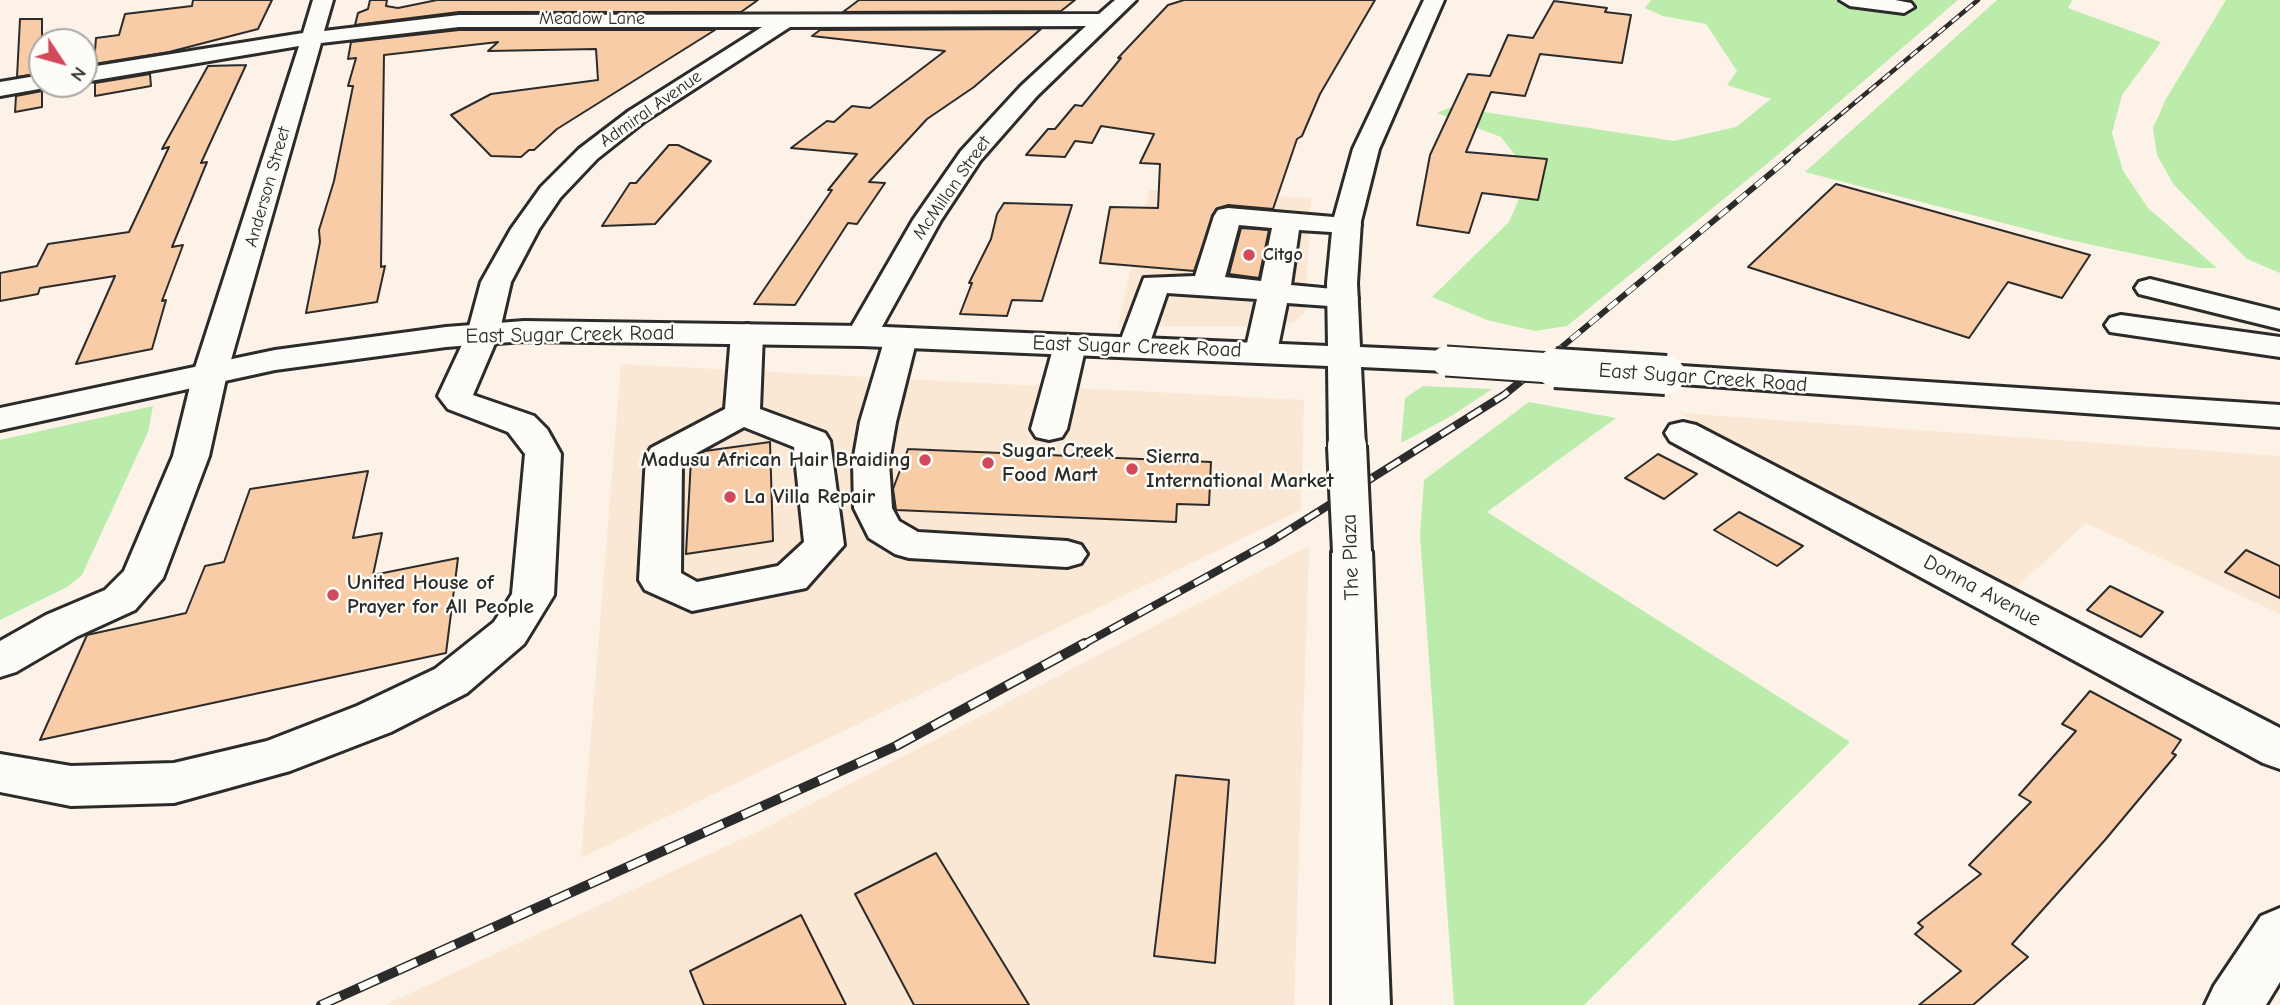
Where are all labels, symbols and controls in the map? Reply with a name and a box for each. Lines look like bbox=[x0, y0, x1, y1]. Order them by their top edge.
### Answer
street label: Meadow Lane bbox=[539, 8, 645, 30]
north arrow bbox=[28, 28, 98, 98]
text: N bbox=[66, 63, 91, 86]
street label: Admiral Avenue bbox=[596, 66, 706, 152]
street label: Anderson Street bbox=[241, 124, 295, 250]
street label: McMillan Street bbox=[908, 132, 996, 244]
place label: Citgo bbox=[1263, 244, 1303, 266]
marker: Citgo bbox=[1241, 247, 1257, 263]
street label: East Sugar Creek Road bbox=[465, 321, 675, 349]
street label: East Sugar Creek Road bbox=[1032, 331, 1242, 363]
street label: East Sugar Creek Road bbox=[1598, 358, 1808, 398]
place label: Sugar Creek Food Mart bbox=[1002, 438, 1114, 488]
place label: Sierra International Market bbox=[1146, 444, 1334, 494]
place label: Madusu African Hair Braiding bbox=[641, 447, 911, 473]
marker: Madusu African Hair Braiding bbox=[917, 452, 933, 468]
marker: Sugar Creek Food Mart bbox=[980, 455, 996, 471]
marker: Sierra International Market bbox=[1124, 461, 1140, 477]
place label: La Villa Repair bbox=[744, 484, 875, 510]
marker: La Villa Repair bbox=[722, 489, 738, 505]
street label: The Plaza bbox=[1337, 513, 1365, 601]
street label: Donna Avenue bbox=[1919, 550, 2045, 632]
place label: United House of Prayer for All People bbox=[347, 570, 534, 620]
marker: United House of Prayer for All People bbox=[325, 587, 341, 603]

